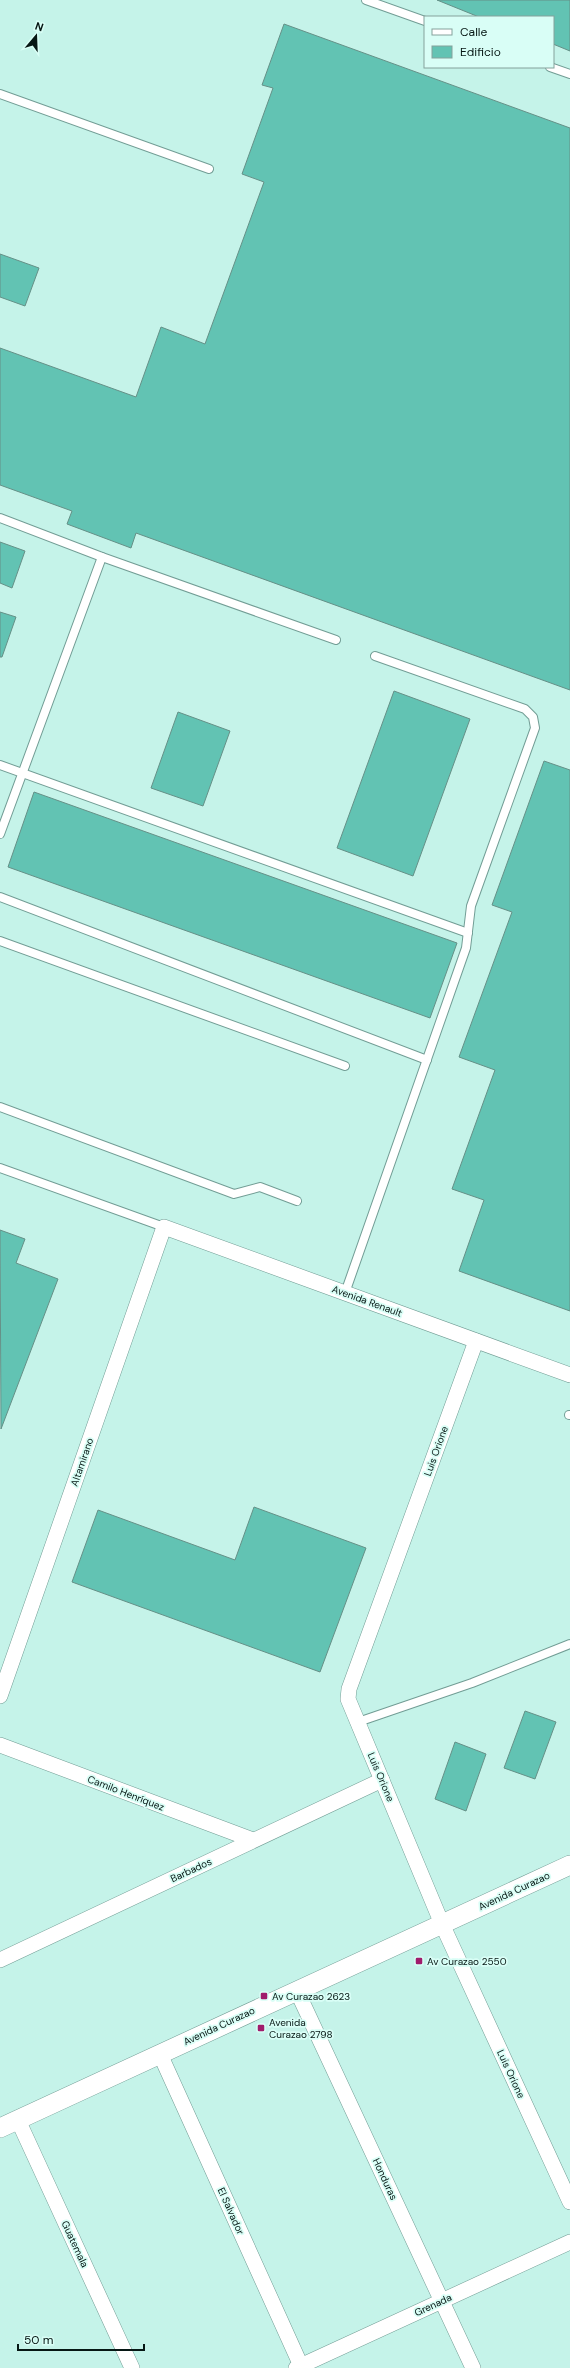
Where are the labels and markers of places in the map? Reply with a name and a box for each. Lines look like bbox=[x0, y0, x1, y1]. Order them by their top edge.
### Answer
place label: Av Curazao 2550 bbox=[427, 1955, 507, 1968]
marker: Av Curazao 2550 bbox=[414, 1956, 424, 1966]
place label: Av Curazao 2623 bbox=[272, 1990, 350, 2003]
marker: Av Curazao 2623 bbox=[259, 1991, 269, 2001]
place label: Avenida Curazao 2798 bbox=[269, 2016, 333, 2041]
marker: Avenida Curazao 2798 bbox=[256, 2023, 266, 2033]

